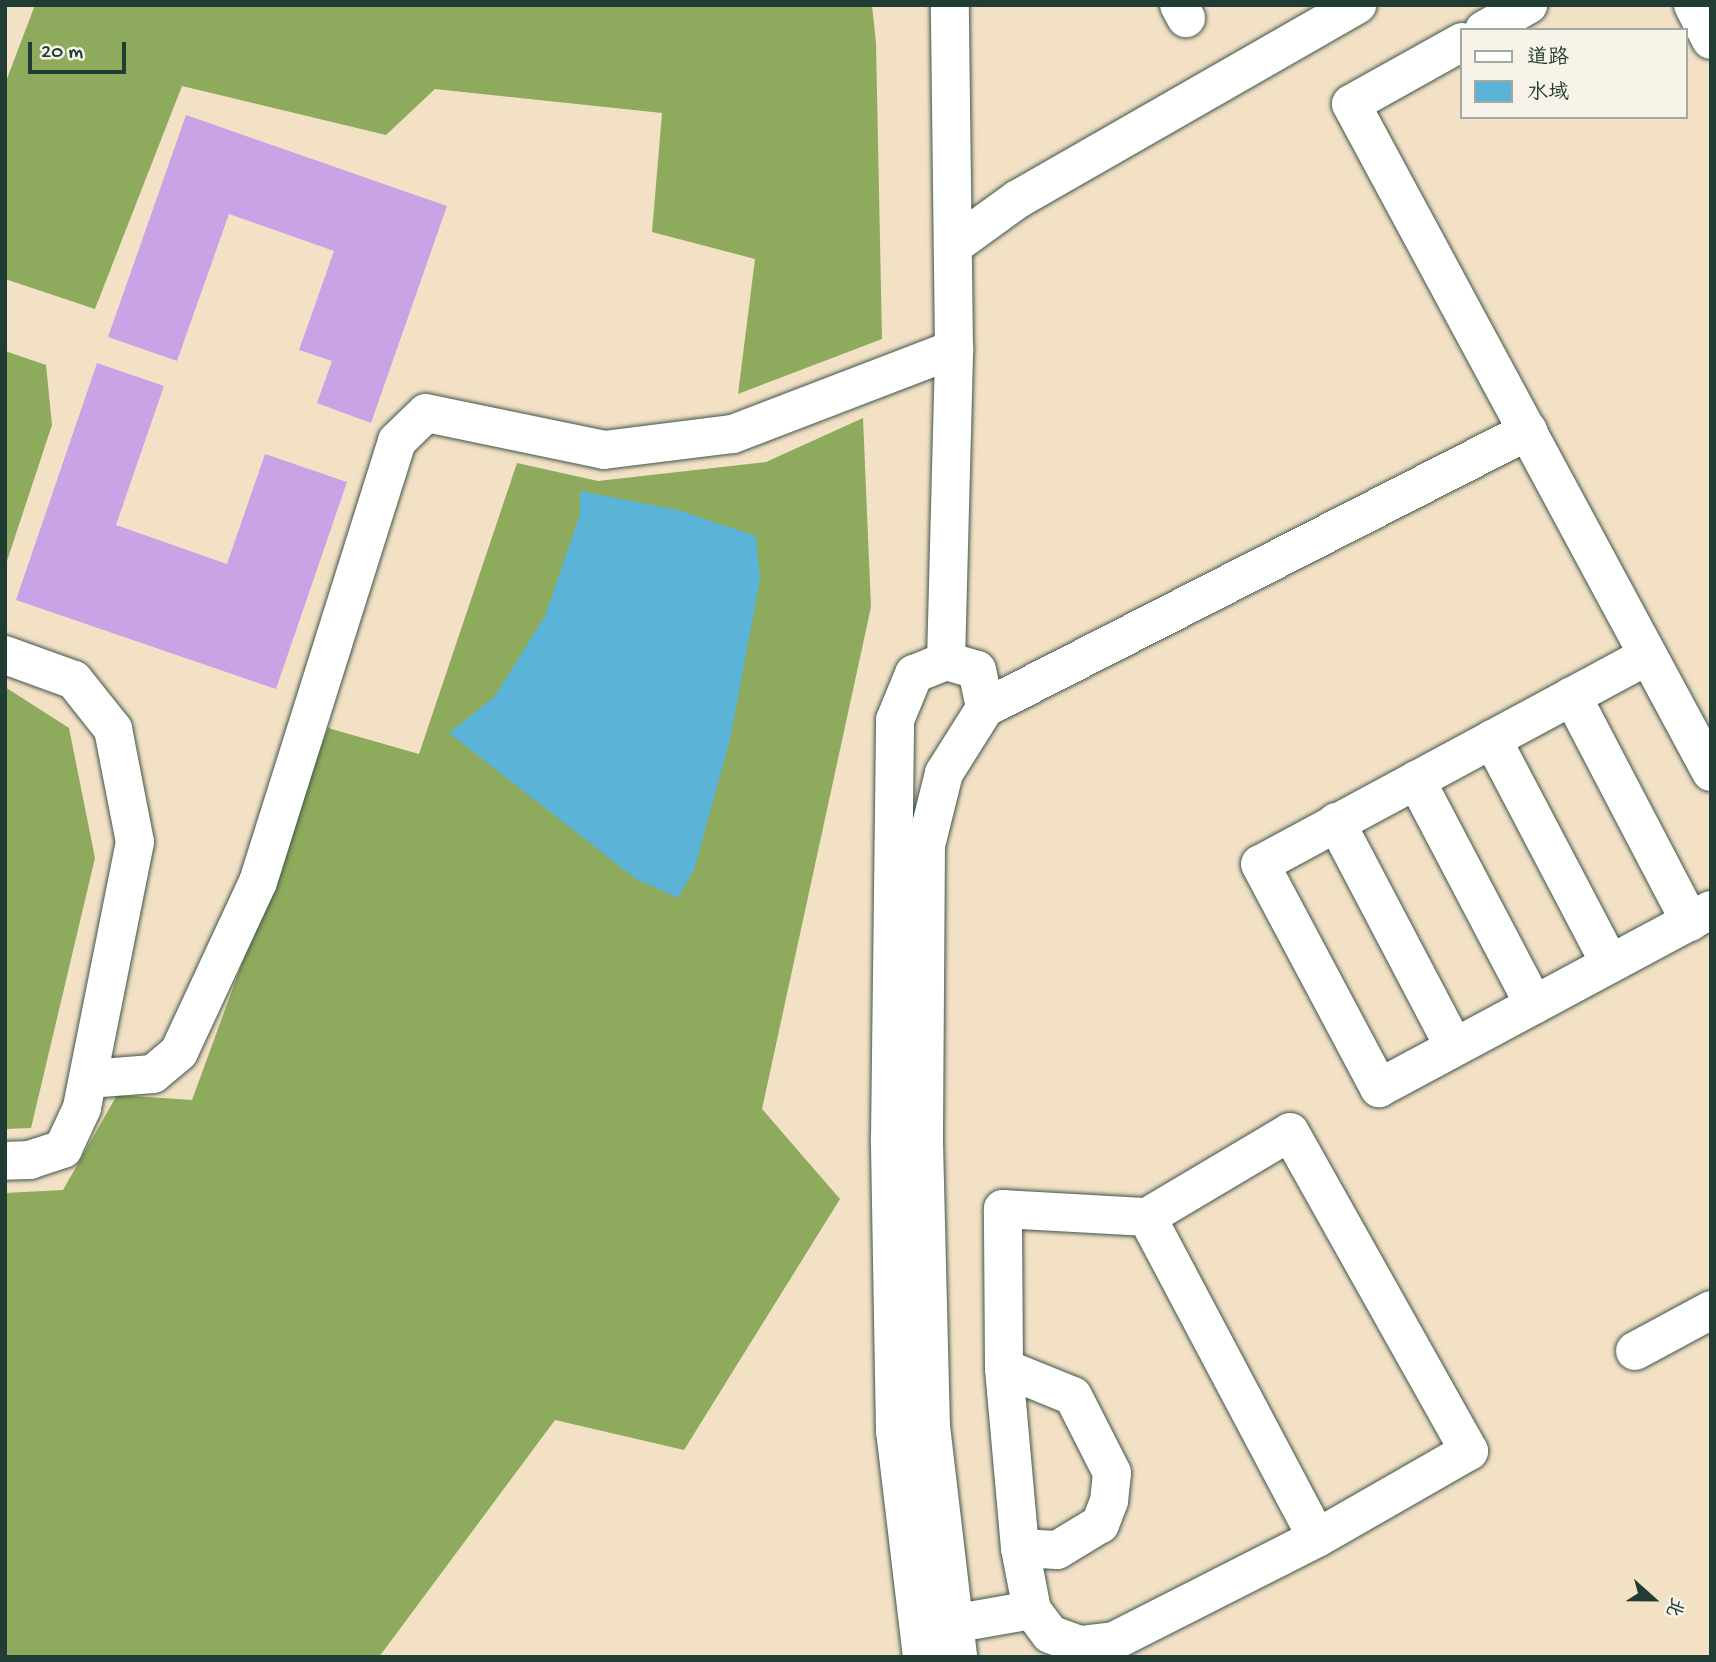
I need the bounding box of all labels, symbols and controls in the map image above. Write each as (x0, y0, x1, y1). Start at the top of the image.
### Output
scale bar (32, 28, 130, 72)
legend (1460, 28, 1688, 119)
text: 20 m (41, 41, 83, 66)
text: 道路 (1527, 47, 1569, 72)
text: 水域 (1527, 82, 1569, 107)
north arrow (1618, 1564, 1688, 1634)
text: 北 (1659, 1594, 1687, 1620)

